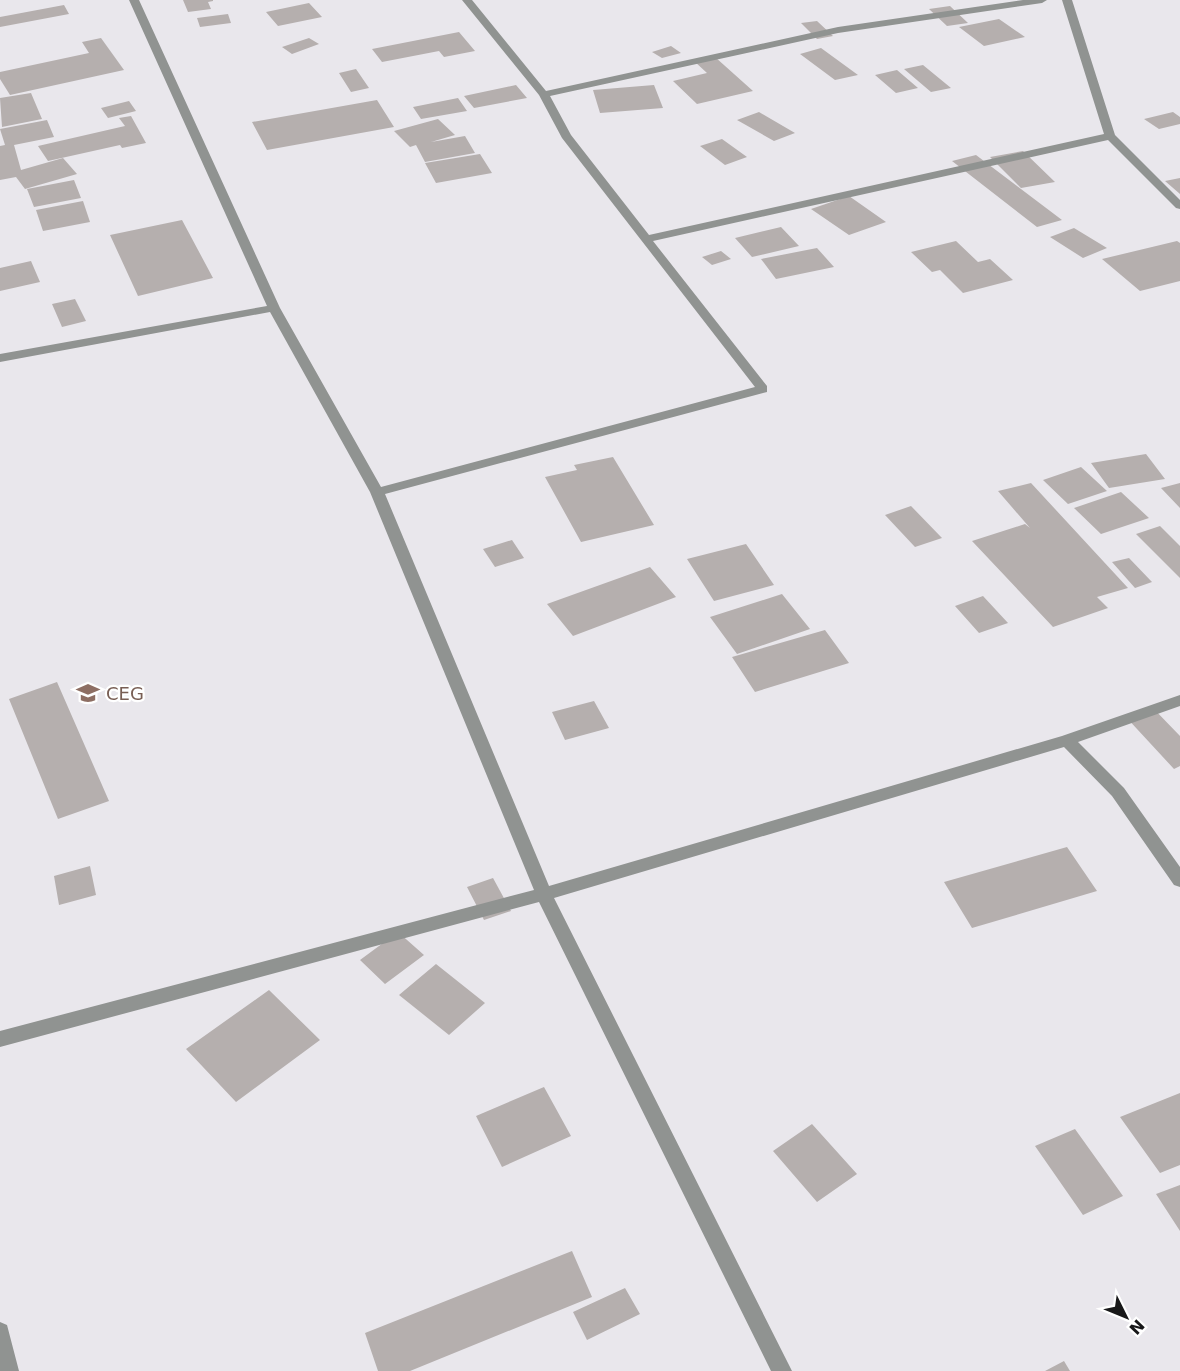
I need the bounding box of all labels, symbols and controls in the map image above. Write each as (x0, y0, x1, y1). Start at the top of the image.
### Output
school or university icon: CEG (75, 680, 101, 706)
place label: CEG (106, 683, 144, 704)
north arrow (1096, 1287, 1156, 1347)
text: N (1125, 1316, 1148, 1338)

